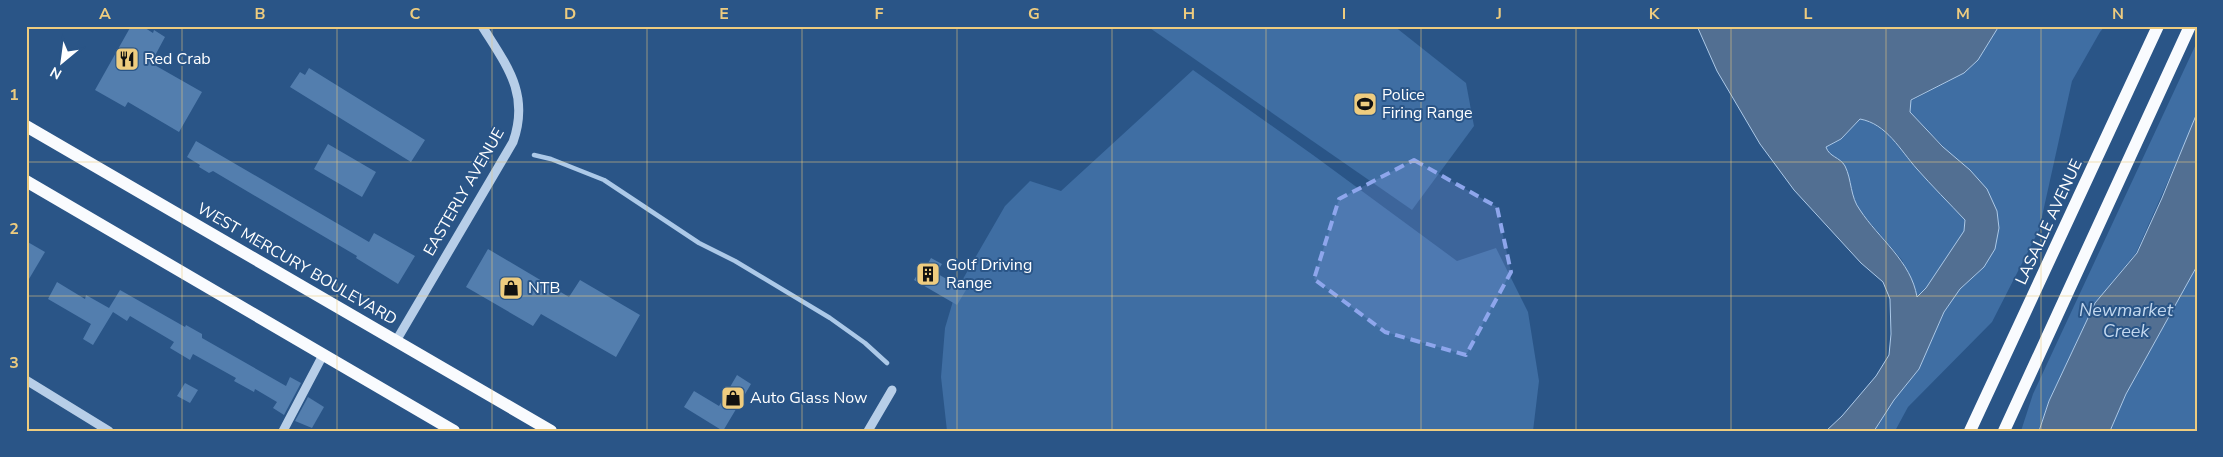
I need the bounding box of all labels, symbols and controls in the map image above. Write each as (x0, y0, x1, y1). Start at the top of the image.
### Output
text: A (99, 3, 111, 25)
text: B (254, 3, 266, 25)
text: C (410, 3, 421, 25)
text: D (564, 3, 576, 25)
text: E (719, 3, 729, 25)
text: F (875, 3, 884, 25)
text: G (1028, 3, 1040, 25)
text: H (1183, 3, 1195, 25)
text: I (1342, 3, 1346, 25)
text: J (1495, 3, 1502, 25)
text: K (1649, 3, 1661, 25)
text: L (1804, 3, 1813, 25)
text: M (1956, 3, 1970, 25)
text: N (2112, 3, 2124, 25)
north arrow (38, 38, 88, 88)
restaurant icon: Red Crab (114, 46, 140, 72)
place label: Red Crab (144, 48, 211, 70)
text: N (47, 62, 65, 84)
text: 1 (9, 84, 19, 106)
place label: Police Firing Range (1382, 84, 1473, 124)
sports icon: Police Firing Range (1352, 91, 1378, 117)
street label: EASTERLY AVENUE (418, 124, 510, 260)
street label: LASALLE AVENUE (2010, 156, 2088, 288)
street label: WEST MERCURY BOULEVARD (193, 198, 401, 330)
text: 2 (9, 218, 19, 240)
place label: Golf Driving Range (946, 254, 1032, 294)
building icon: Golf Driving Range (915, 261, 941, 287)
shop icon: NTB (498, 275, 524, 301)
place label: NTB (528, 277, 560, 299)
water label: Newmarket Creek (2079, 298, 2174, 343)
text: 3 (9, 352, 19, 374)
shop icon: Auto Glass Now (720, 385, 746, 411)
place label: Auto Glass Now (750, 387, 868, 409)

